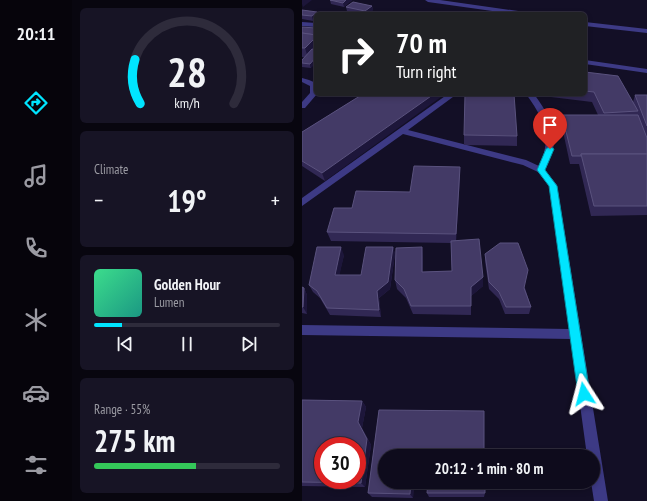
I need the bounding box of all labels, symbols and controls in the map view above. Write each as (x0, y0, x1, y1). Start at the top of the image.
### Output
text: 20:11 (17, 22, 55, 45)
text: 70 m (396, 24, 447, 61)
icon: right (330, 28, 382, 80)
text: 28 (167, 44, 207, 97)
text: Turn right (396, 60, 456, 83)
icon: directions (22, 89, 50, 117)
text: km/h (174, 92, 200, 111)
pin (533, 108, 567, 149)
icon: arrive (539, 114, 561, 136)
text: Climate (94, 161, 128, 178)
icon: music (22, 162, 50, 190)
text: 19° (167, 181, 207, 220)
text: − (94, 186, 103, 214)
text: + (271, 186, 280, 214)
icon: phone (22, 234, 50, 262)
text: Golden Hour (154, 275, 221, 294)
text: Lumen (154, 294, 184, 311)
icon: climate (22, 306, 50, 334)
icon: previous (114, 333, 136, 355)
icon: pause (176, 333, 198, 355)
icon: next (238, 333, 260, 355)
position arrow (563, 373, 605, 415)
icon: car (22, 379, 50, 407)
text: Range · 55% (94, 401, 150, 418)
text: 275 km (94, 421, 175, 460)
speed limit sign: 30 (314, 437, 366, 489)
icon: filters (22, 451, 50, 479)
text: 20:12 · 1 min · 80 m (435, 459, 543, 478)

